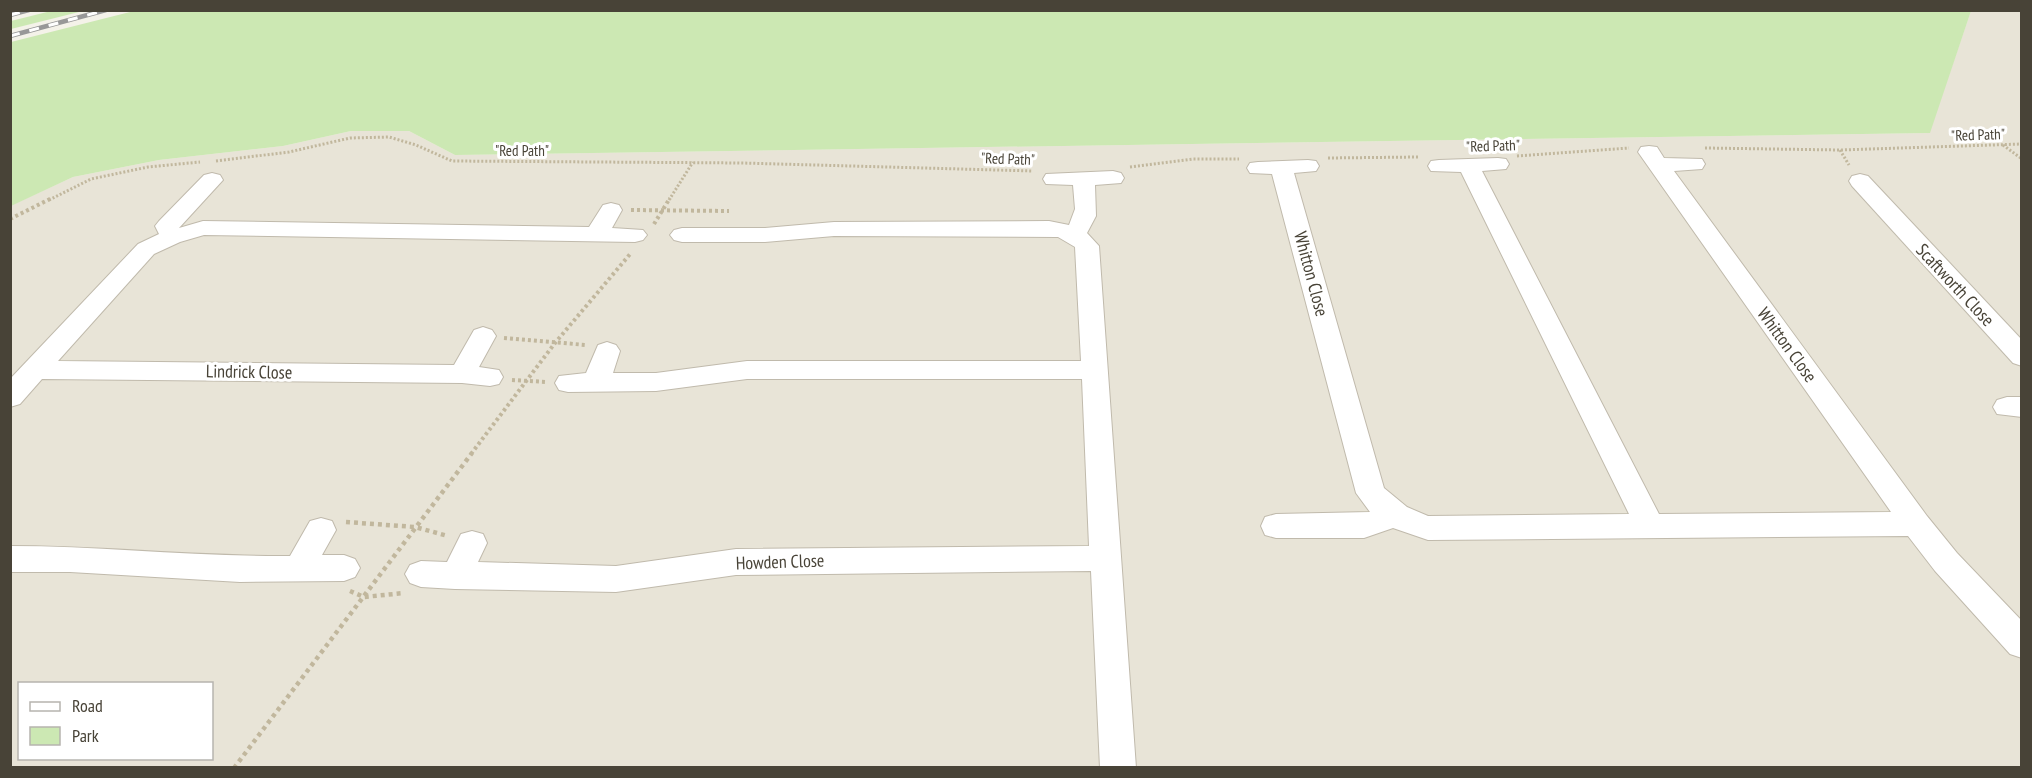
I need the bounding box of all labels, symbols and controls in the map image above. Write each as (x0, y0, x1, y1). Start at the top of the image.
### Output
street label: "Red Path" (1951, 124, 2005, 145)
street label: "Red Path" (1466, 135, 1520, 156)
street label: "Red Path" (495, 141, 549, 160)
street label: "Red Path" (981, 148, 1035, 169)
street label: Whitton Close (1289, 229, 1334, 319)
street label: Scaftworth Close (1911, 239, 1999, 331)
street label: Whitton Close (1753, 303, 1822, 387)
street label: Lindrick Close (206, 359, 292, 384)
street label: Howden Close (735, 548, 825, 575)
legend (18, 682, 213, 760)
text: Road (72, 694, 103, 717)
text: Park (72, 724, 99, 747)

